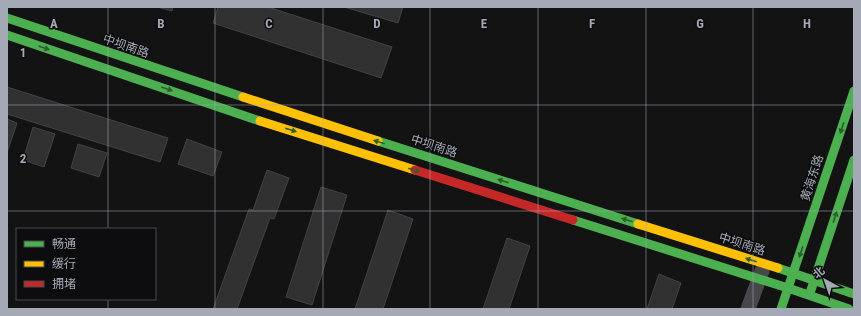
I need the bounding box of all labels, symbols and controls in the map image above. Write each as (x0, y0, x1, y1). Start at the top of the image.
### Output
text: A (50, 16, 58, 31)
text: B (157, 16, 165, 31)
text: C (265, 16, 273, 31)
text: D (373, 16, 381, 31)
text: E (481, 16, 488, 31)
text: F (589, 16, 595, 31)
text: G (696, 16, 704, 31)
text: H (803, 16, 811, 31)
street label: 中坝南路 (101, 32, 151, 60)
text: 1 (20, 45, 26, 60)
one-way arrow (38, 45, 50, 51)
one-way arrow (162, 87, 174, 93)
one-way arrow (838, 123, 844, 135)
one-way arrow (285, 128, 297, 134)
street label: 中坝南路 (409, 132, 459, 160)
one-way arrow (372, 138, 384, 144)
text: 2 (20, 151, 27, 166)
street label: 黄海东路 (798, 153, 826, 203)
one-way arrow (409, 167, 421, 173)
one-way arrow (496, 178, 508, 184)
one-way arrow (832, 211, 838, 223)
one-way arrow (620, 217, 632, 223)
legend (16, 228, 156, 300)
street label: 中坝南路 (717, 230, 767, 258)
text: 畅通 (52, 237, 76, 251)
one-way arrow (797, 246, 803, 258)
one-way arrow (744, 256, 756, 262)
text: 缓行 (52, 257, 76, 271)
north arrow (805, 260, 845, 300)
text: 北 (811, 264, 827, 281)
text: 拥堵 (52, 277, 76, 291)

